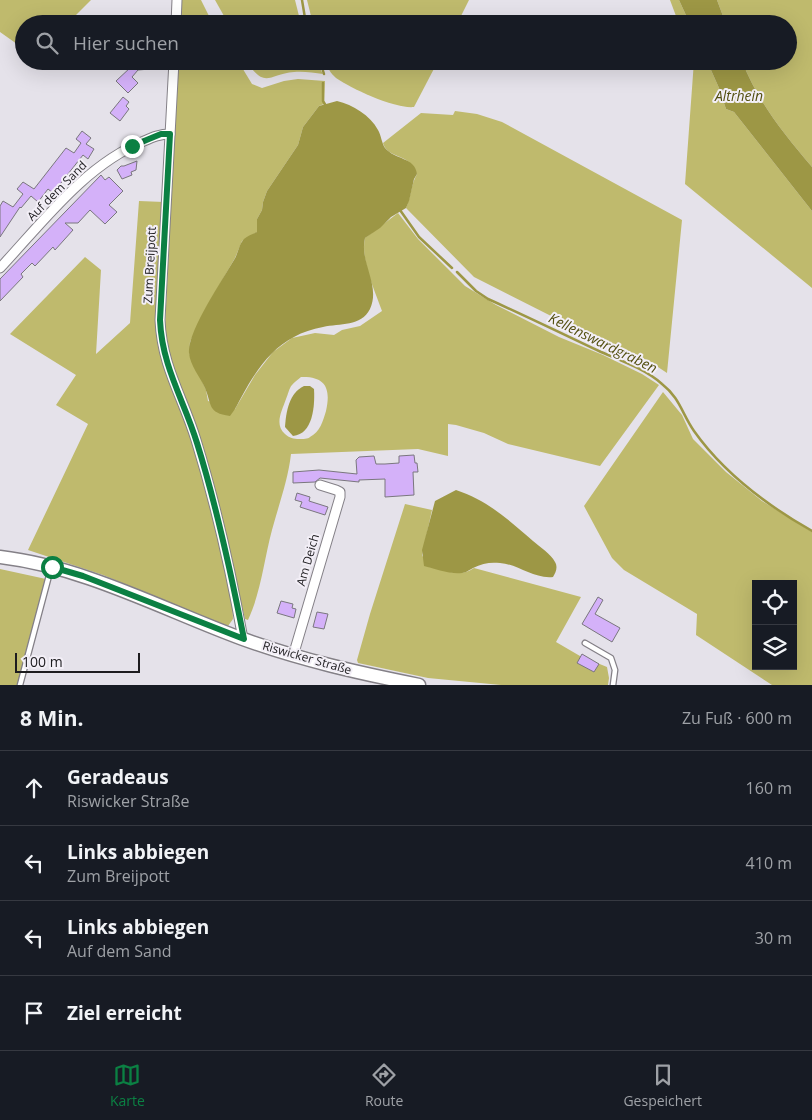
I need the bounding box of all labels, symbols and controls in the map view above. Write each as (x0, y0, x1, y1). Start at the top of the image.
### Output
search box (15, 15, 797, 70)
icon: search (33, 29, 61, 57)
text: Hier suchen (73, 30, 179, 56)
water label: Altrhein (714, 86, 763, 105)
route end (121, 135, 144, 158)
street label: Auf dem Sand (23, 157, 90, 224)
street label: Zum Breijpott (139, 226, 160, 304)
water label: Kellenswardgraben (546, 308, 661, 377)
street label: Am Deich (292, 532, 323, 588)
route start (41, 556, 64, 579)
map controls (752, 580, 797, 670)
button: locate (752, 580, 797, 625)
button: layers (752, 625, 797, 670)
street label: Riswicker Straße (261, 637, 354, 678)
scale bar (15, 650, 140, 673)
text: 100 m (22, 652, 63, 671)
text: 8 Min. (20, 704, 83, 732)
text: Zu Fuß · 600 m (682, 707, 792, 729)
text: Geradeaus (67, 764, 169, 790)
icon: ahead (20, 774, 48, 802)
text: 160 m (746, 777, 792, 799)
text: Riswicker Straße (67, 790, 190, 812)
text: Links abbiegen (67, 839, 209, 865)
icon: left (20, 849, 48, 877)
text: 410 m (746, 852, 792, 874)
text: Zum Breijpott (67, 865, 170, 887)
text: Links abbiegen (67, 914, 209, 940)
icon: left (20, 924, 48, 952)
text: 30 m (755, 927, 792, 949)
text: Auf dem Sand (67, 940, 171, 962)
icon: arrive (20, 999, 48, 1027)
text: Ziel erreicht (67, 1000, 182, 1026)
tab: Karte (110, 1061, 145, 1110)
tab: Route (365, 1061, 403, 1110)
tab: Gespeichert (623, 1061, 702, 1110)

